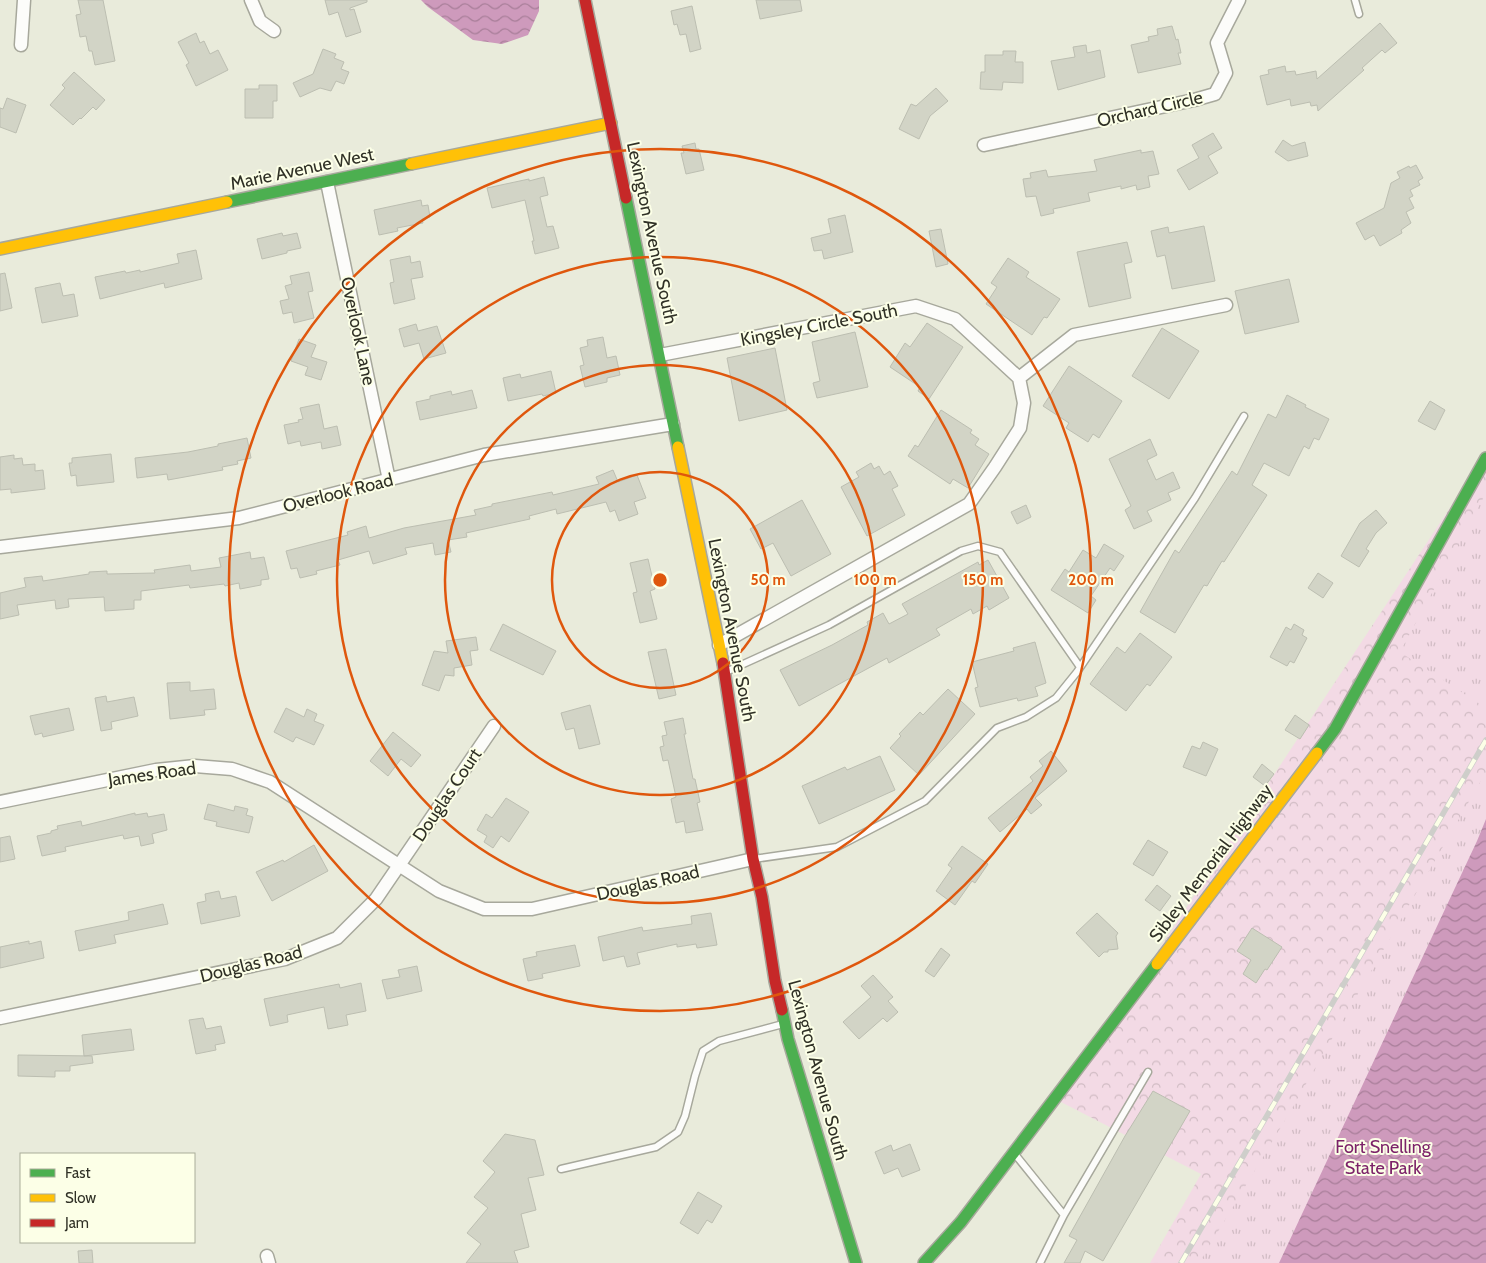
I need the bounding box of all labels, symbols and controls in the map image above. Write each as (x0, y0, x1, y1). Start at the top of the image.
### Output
street label: Orchard Circle (1095, 86, 1205, 132)
street label: Lexington Avenue South (622, 140, 682, 326)
street label: Marie Avenue West (228, 143, 376, 195)
street label: Overlook Lane (336, 275, 380, 387)
street label: Kingsley Circle South (739, 299, 899, 351)
street label: Overlook Road (281, 469, 395, 517)
street label: Lexington Avenue South (703, 537, 761, 723)
centre of rings (651, 571, 669, 589)
text: 50 m (750, 571, 786, 589)
text: 100 m (853, 571, 897, 589)
text: 150 m (963, 571, 1003, 589)
text: 200 m (1068, 571, 1114, 589)
street label: Douglas Court (408, 744, 486, 846)
street label: James Road (106, 757, 197, 791)
street label: Sibley Memorial Highway (1145, 780, 1277, 946)
street label: Douglas Road (595, 861, 701, 905)
street label: Douglas Road (198, 941, 304, 987)
street label: Lexington Avenue South (783, 977, 853, 1163)
park label: Fort Snelling State Park (1335, 1136, 1432, 1179)
legend (20, 1153, 195, 1243)
text: Fast (65, 1164, 90, 1182)
text: Slow (65, 1189, 96, 1207)
text: Jam (64, 1214, 89, 1232)

